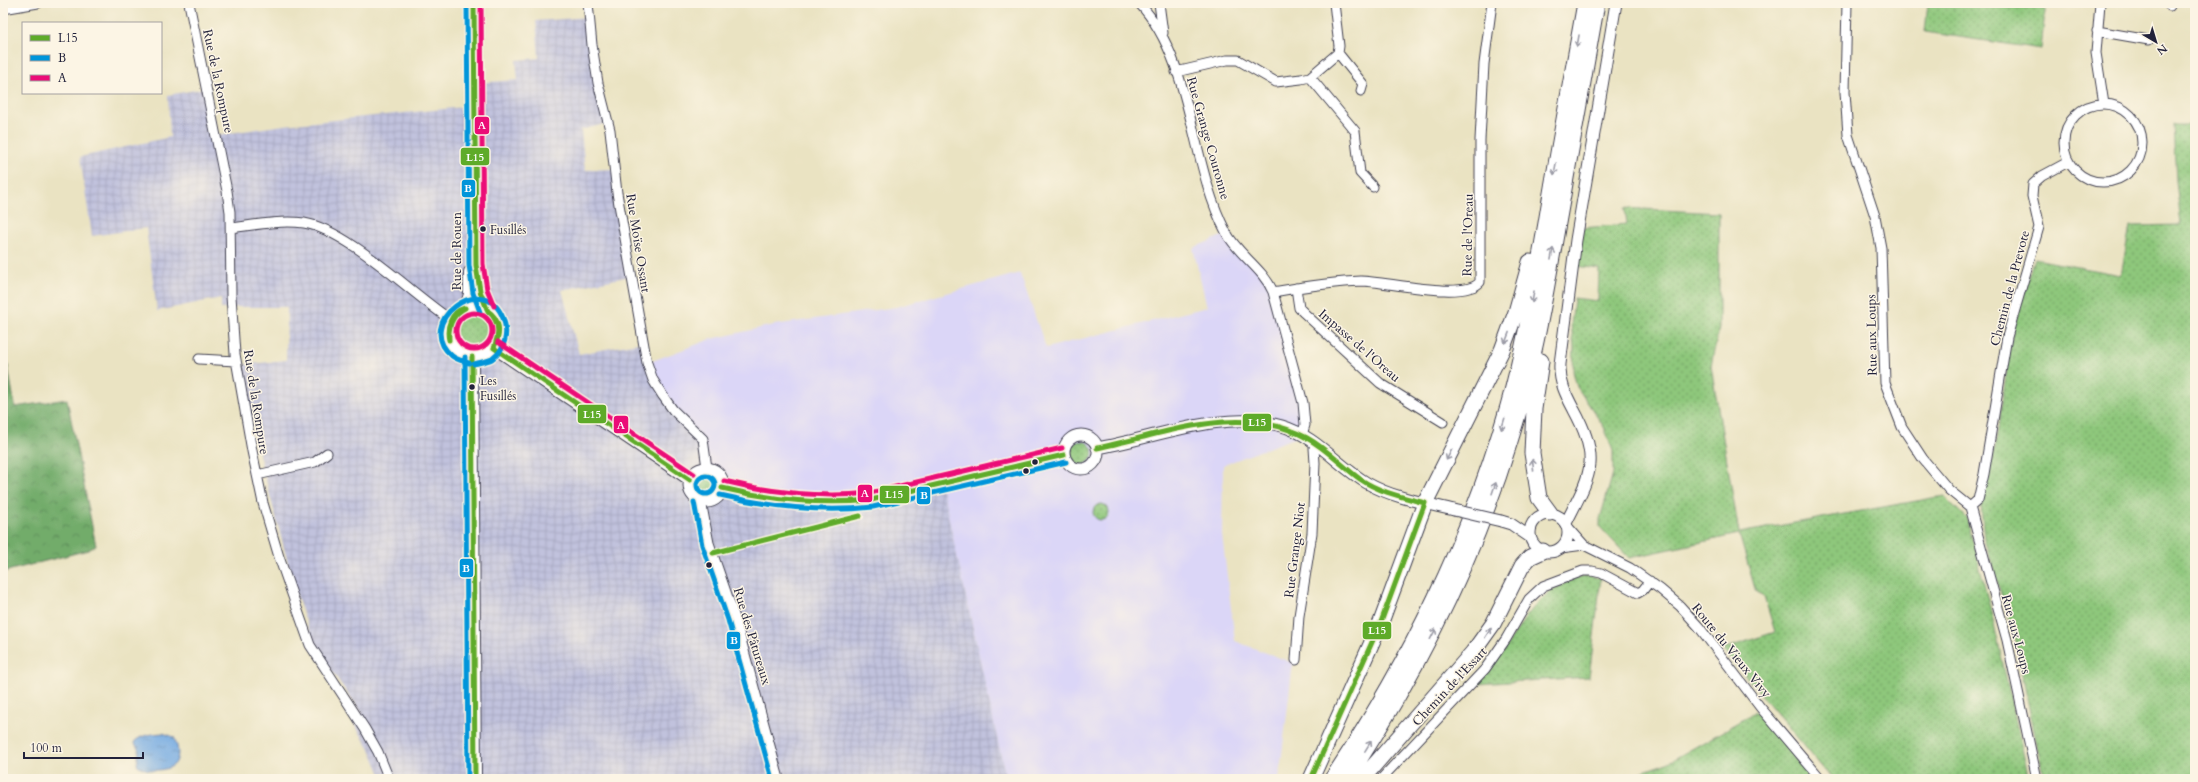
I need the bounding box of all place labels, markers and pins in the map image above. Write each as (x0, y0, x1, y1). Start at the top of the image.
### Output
place label: Fusillés (490, 222, 526, 238)
marker: Fusillés (478, 224, 488, 234)
place label: Les Fusillés (480, 373, 516, 404)
marker: Les Fusillés (467, 382, 477, 392)
unlabelled marker (1030, 457, 1040, 467)
unlabelled marker (1021, 466, 1031, 476)
unlabelled marker (704, 560, 714, 570)

